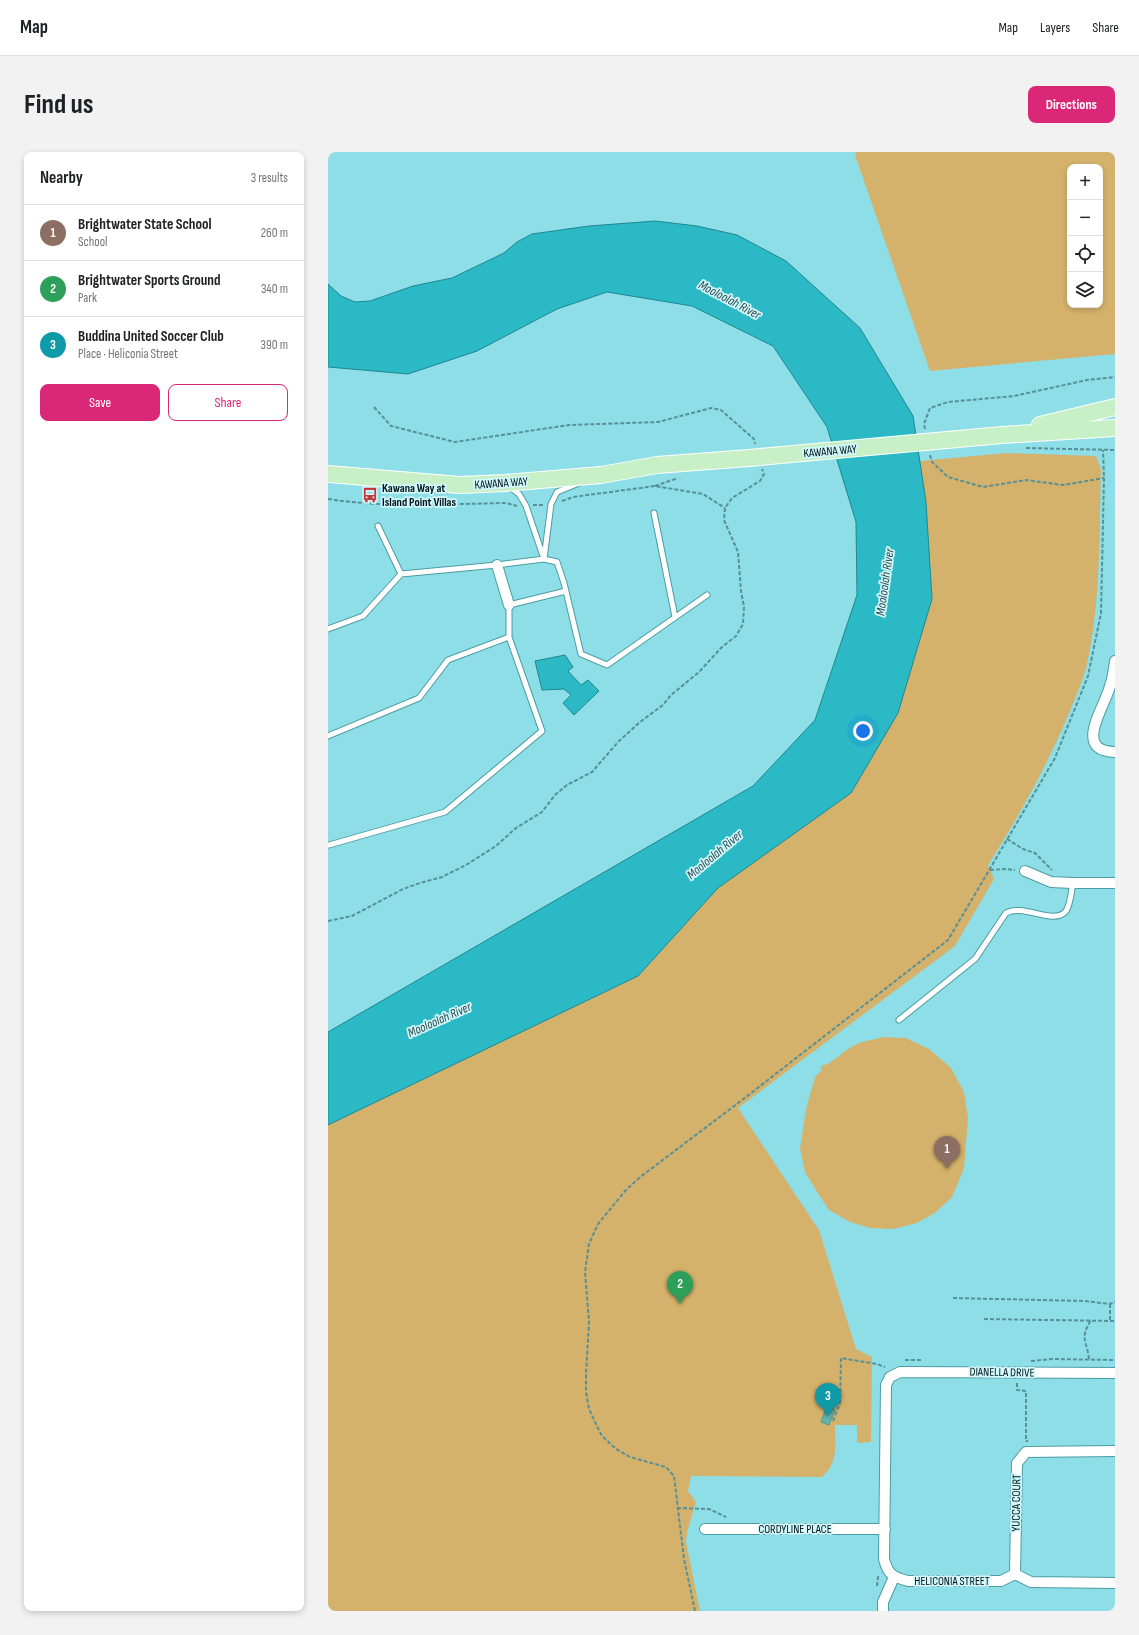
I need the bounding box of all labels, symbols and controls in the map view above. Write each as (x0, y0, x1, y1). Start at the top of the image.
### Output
text: Map (20, 16, 48, 39)
text: Map (998, 19, 1018, 36)
text: Layers (1040, 19, 1070, 36)
text: Share (1092, 19, 1119, 36)
button: Directions (1028, 86, 1115, 123)
text: Find us (24, 88, 93, 121)
map controls (1067, 164, 1103, 308)
button: + (1067, 164, 1103, 200)
text: Nearby (40, 168, 83, 188)
text: 3 results (251, 170, 288, 186)
button: − (1067, 200, 1103, 236)
text: Brightwater State School (78, 215, 212, 234)
text: 1 (50, 225, 56, 241)
text: 260 m (261, 225, 288, 241)
text: School (78, 234, 108, 250)
button: locate (1067, 236, 1103, 272)
text: Brightwater Sports Ground (78, 271, 221, 290)
button: layers (1067, 272, 1103, 308)
water label: Mooloolah River (696, 277, 764, 324)
text: 2 (50, 281, 56, 297)
text: 340 m (261, 281, 288, 297)
text: Park (78, 290, 97, 306)
text: Buddina United Soccer Club (78, 327, 224, 346)
text: 3 (50, 337, 56, 353)
text: 390 m (261, 337, 288, 353)
text: Place · Heliconia Street (78, 346, 178, 362)
button: Save (40, 384, 160, 421)
button: Share (168, 384, 288, 421)
street label: KAWANA WAY (803, 442, 857, 461)
street label: KAWANA WAY (474, 474, 528, 493)
place label: Kawana Way at Island Point Villas (382, 481, 456, 510)
bus stop icon: Kawana Way at Island Point Villas (361, 486, 379, 504)
water label: Mooloolah River (872, 546, 898, 617)
your location (853, 721, 873, 741)
water label: Mooloolah River (683, 826, 747, 883)
water label: Mooloolah River (405, 998, 475, 1041)
pin: 1 (934, 1136, 960, 1169)
pin: 2 (667, 1271, 693, 1304)
street label: DIANELLA DRIVE (969, 1364, 1035, 1381)
pin: 3 (815, 1383, 841, 1416)
street label: YUCCA COURT (1008, 1474, 1025, 1532)
street label: CORDYLINE PLACE (758, 1522, 832, 1537)
street label: HELICONIA STREET (914, 1574, 990, 1589)

